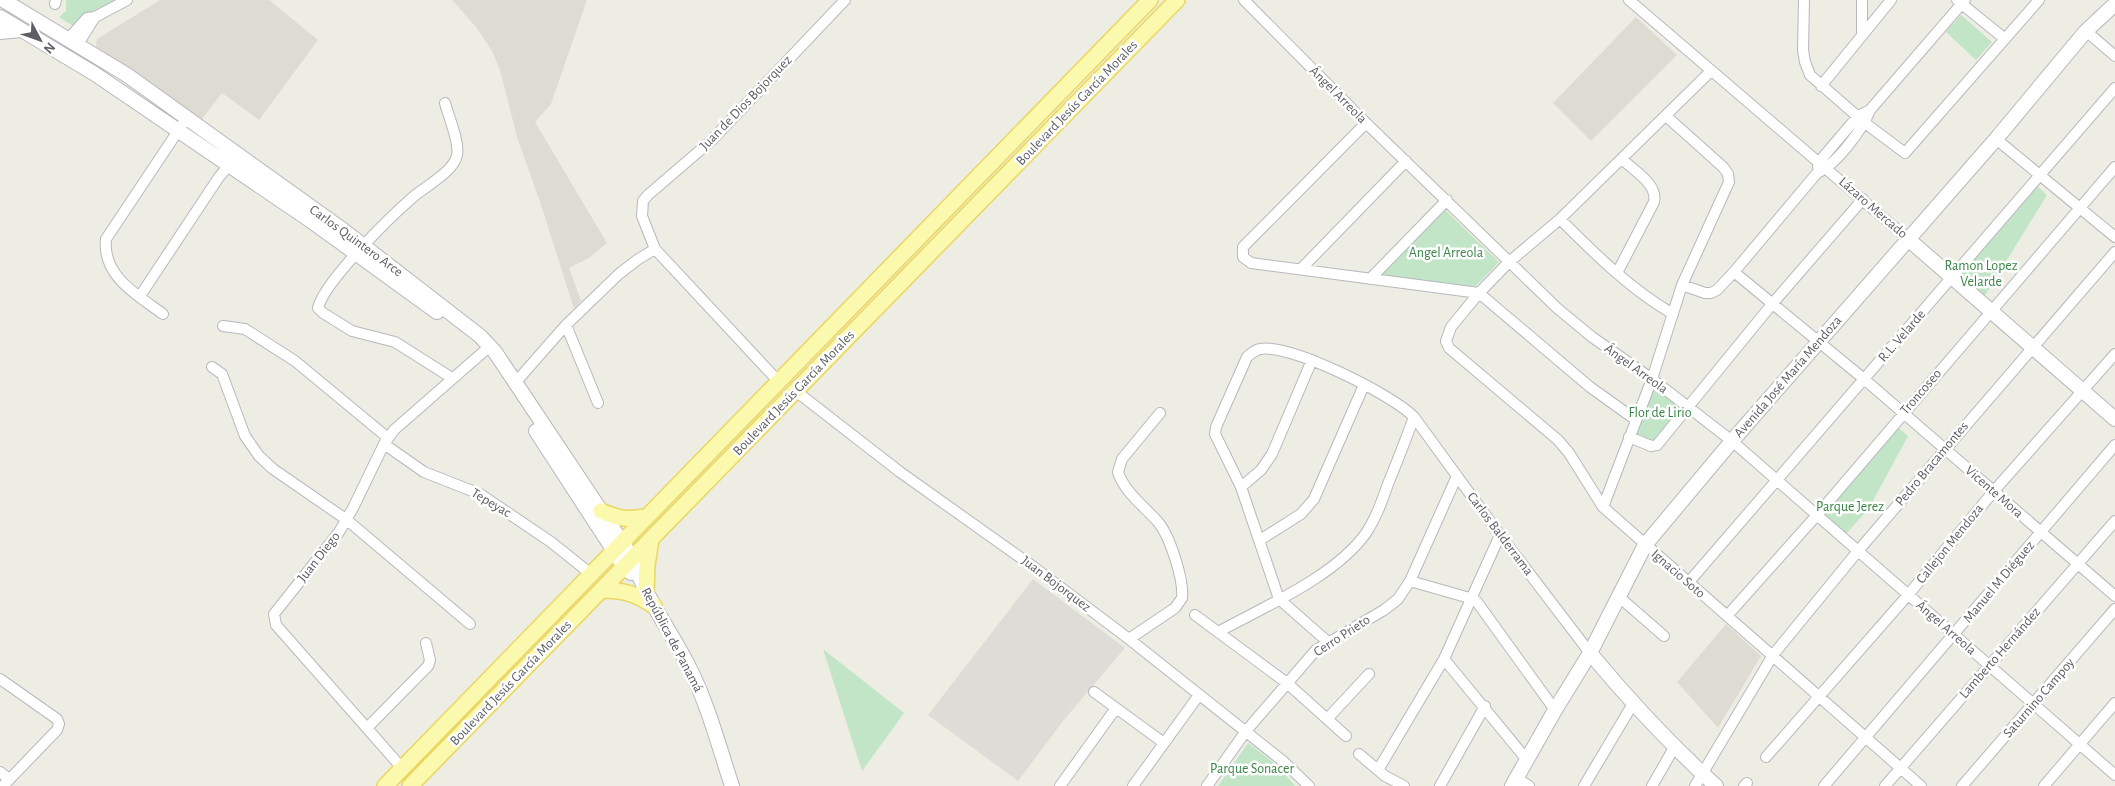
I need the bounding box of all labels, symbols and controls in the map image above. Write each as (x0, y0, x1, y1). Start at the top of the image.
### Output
north arrow (15, 15, 65, 65)
street label: Boulevard Jesús García Morales (1014, 38, 1140, 168)
text: N (41, 40, 58, 56)
street label: Juan de Dios Bojorquez (697, 53, 795, 153)
street label: Ángel Arreola (1307, 62, 1372, 127)
street label: Lázaro Mercado (1836, 175, 1910, 241)
street label: Carlos Quintero Arce (307, 203, 405, 279)
park label: Angel Arreola (1409, 246, 1484, 260)
park label: Ramon Lopez Velarde (1944, 259, 2018, 289)
street label: R.L. Velarde (1876, 307, 1928, 365)
street label: Avenida José María Mendoza (1732, 313, 1845, 440)
street label: Boulevard Jesús García Morales (731, 328, 857, 458)
street label: Ángel Arreola (1602, 339, 1672, 397)
street label: Troncoseo (1898, 366, 1944, 417)
park label: Flor de Lirio (1628, 406, 1692, 420)
street label: Pedro Bracamontes (1893, 419, 1971, 509)
street label: Vicente Mora (1962, 463, 2026, 521)
street label: Tepeyac (469, 486, 514, 521)
street label: Carlos Balderrama (1464, 490, 1536, 579)
park label: Parque Jerez (1816, 500, 1884, 514)
street label: Callejon Mendoza (1914, 501, 1987, 586)
street label: Juan Diego (295, 529, 343, 585)
street label: Manuel M Diéguez (1961, 538, 2037, 626)
street label: Ignacio Soto (1648, 547, 1708, 601)
street label: Juan Bojorquez (1019, 553, 1093, 615)
street label: República de Panamá (638, 585, 706, 695)
street label: Ángel Arreola (1913, 596, 1981, 658)
street label: Lamberto Hernández (1957, 605, 2043, 701)
street label: Cerro Prieto (1311, 613, 1373, 659)
street label: Boulevard Jesús García Morales (448, 618, 574, 748)
street label: Saturnino Campoy (2001, 656, 2077, 740)
park label: Parque Sonacer (1210, 762, 1294, 776)

